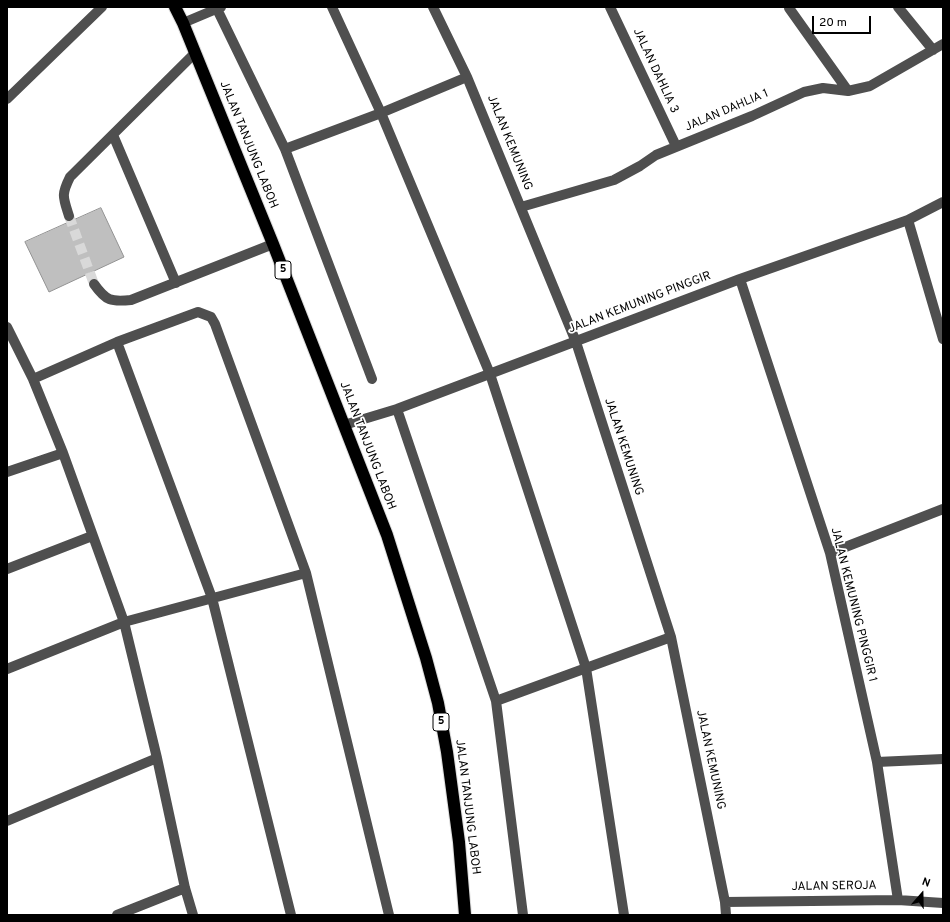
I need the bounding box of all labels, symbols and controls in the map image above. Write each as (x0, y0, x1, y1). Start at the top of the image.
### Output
scale bar (814, 8, 873, 34)
text: 20 m (819, 15, 847, 31)
street label: JALAN DAHLIA 3 (629, 26, 681, 116)
street label: JALAN TANJUNG LABOH (216, 79, 280, 211)
street label: JALAN DAHLIA 1 (683, 87, 771, 135)
street label: JALAN KEMUNING (483, 93, 535, 193)
road number: 5 (275, 261, 291, 279)
street label: JALAN KEMUNING PINGGIR (567, 269, 713, 337)
street label: JALAN TANJUNG LABOH (336, 380, 398, 512)
street label: JALAN KEMUNING (600, 396, 646, 498)
street label: JALAN KEMUNING PINGGIR 1 (827, 526, 879, 684)
street label: JALAN KEMUNING (692, 709, 728, 811)
road number: 5 (433, 713, 449, 731)
street label: JALAN TANJUNG LABOH (452, 739, 482, 875)
north arrow (902, 874, 942, 914)
text: N (920, 875, 932, 891)
street label: JALAN SEROJA (791, 879, 877, 895)

